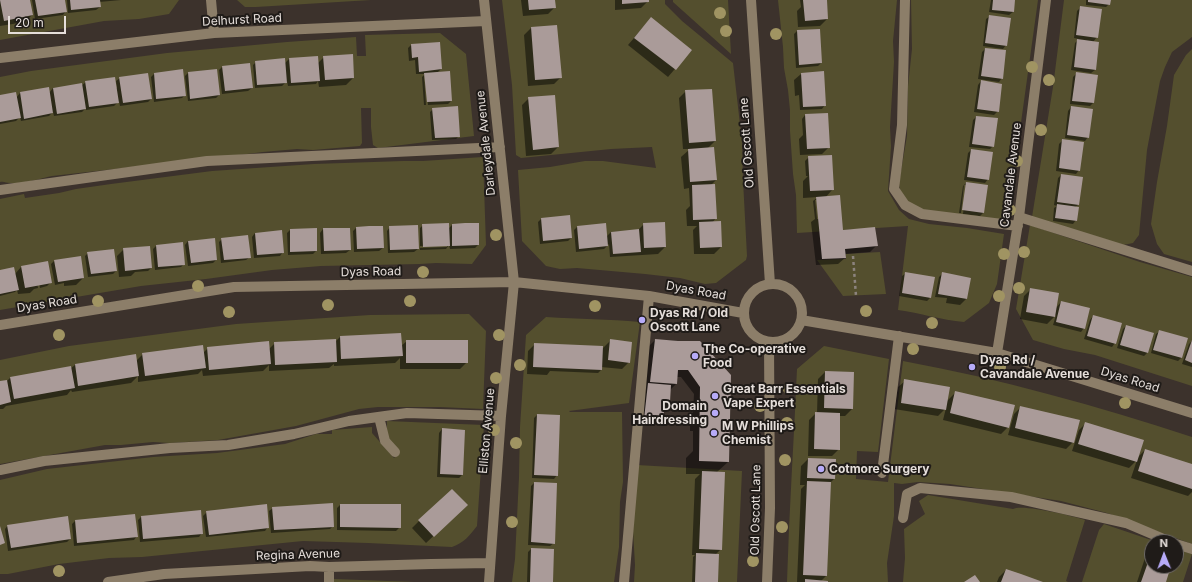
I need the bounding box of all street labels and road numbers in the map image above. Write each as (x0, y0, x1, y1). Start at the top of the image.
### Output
street label: Delhurst Road (202, 11, 282, 29)
street label: Darleydale Avenue (473, 90, 499, 196)
street label: Old Oscott Lane (737, 97, 757, 189)
street label: Cavandale Avenue (997, 122, 1025, 228)
street label: Dyas Road (341, 264, 401, 280)
street label: Dyas Road (665, 279, 727, 303)
street label: Dyas Road (16, 292, 78, 316)
street label: Dyas Road (1099, 364, 1161, 396)
street label: Elliston Avenue (476, 388, 498, 474)
street label: Old Oscott Lane (748, 464, 764, 556)
street label: Regina Avenue (256, 546, 340, 564)

